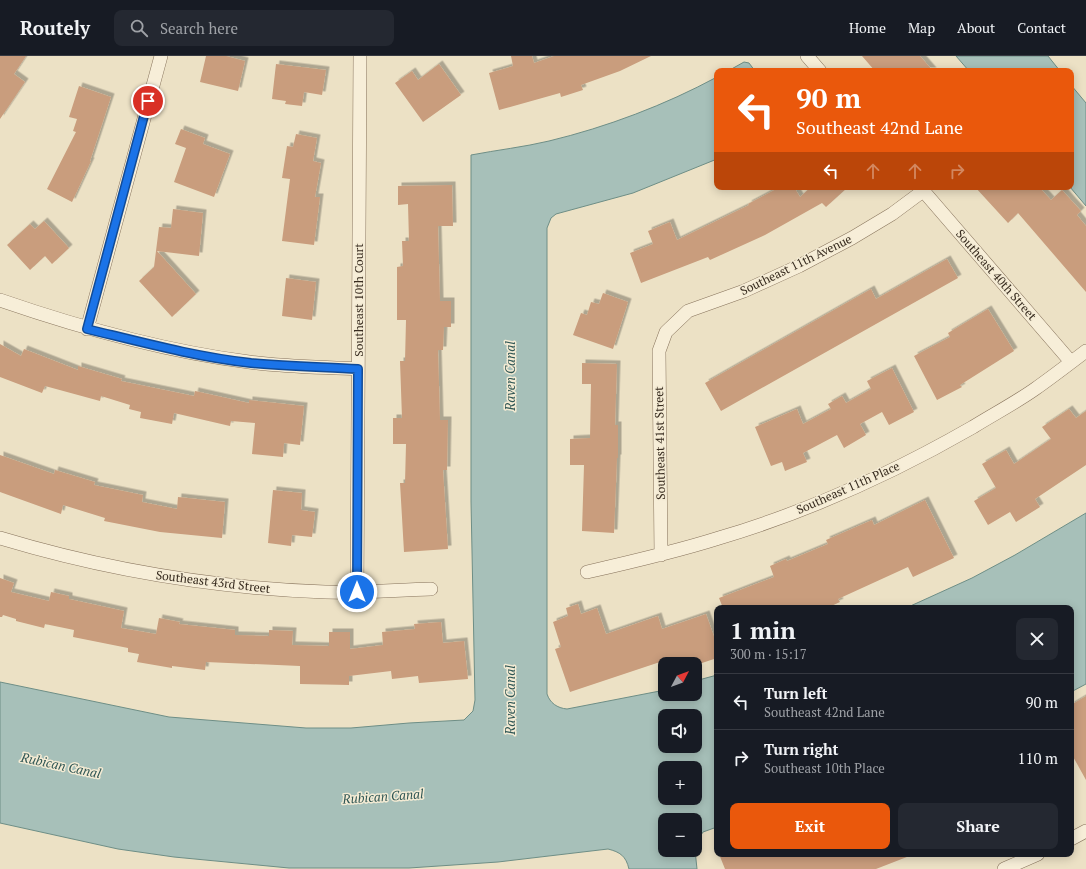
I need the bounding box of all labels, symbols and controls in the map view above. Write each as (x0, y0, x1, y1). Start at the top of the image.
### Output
search box (114, 10, 394, 46)
text: Routely (20, 15, 90, 40)
icon: search (128, 17, 150, 39)
text: Search here (160, 18, 238, 38)
text: Home (849, 18, 886, 37)
text: Map (908, 18, 935, 37)
text: About (957, 18, 995, 37)
text: Contact (1017, 18, 1066, 37)
text: 90 m (796, 79, 861, 116)
pin (131, 84, 165, 118)
icon: left (730, 84, 782, 136)
icon: arrive (137, 90, 159, 112)
text: Southeast 42nd Lane (796, 115, 963, 139)
icon: left (820, 160, 842, 182)
icon: ahead (862, 160, 884, 182)
icon: ahead (904, 160, 926, 182)
icon: right (946, 160, 968, 182)
street label: Southeast 40th Street (953, 226, 1040, 324)
street label: Southeast 11th Avenue (737, 231, 854, 298)
street label: Southeast 10th Court (351, 243, 366, 357)
water label: Raven Canal (501, 341, 519, 412)
street label: Southeast 41st Street (651, 386, 668, 500)
street label: Southeast 11th Place (794, 458, 902, 517)
street label: Southeast 43rd Street (155, 567, 272, 596)
position arrow (336, 571, 378, 613)
text: 1 min (730, 614, 796, 646)
button: close (1016, 618, 1058, 660)
text: 300 m · 15:17 (730, 645, 807, 663)
north arrow (658, 657, 702, 701)
map controls (658, 657, 702, 857)
water label: Raven Canal (501, 665, 519, 736)
text: Turn left (764, 683, 828, 703)
icon: left (730, 691, 752, 713)
text: 90 m (1025, 692, 1058, 712)
text: Southeast 42nd Lane (764, 703, 885, 721)
button: sound (658, 709, 702, 753)
text: Turn right (764, 739, 839, 759)
icon: right (730, 747, 752, 769)
water label: Rubican Canal (18, 748, 103, 782)
text: 110 m (1017, 748, 1058, 768)
text: Southeast 10th Place (764, 759, 885, 777)
button: + (658, 761, 702, 805)
water label: Rubican Canal (341, 784, 425, 808)
button: Exit (730, 803, 890, 849)
button: Share (898, 803, 1058, 849)
button: − (658, 813, 702, 857)

